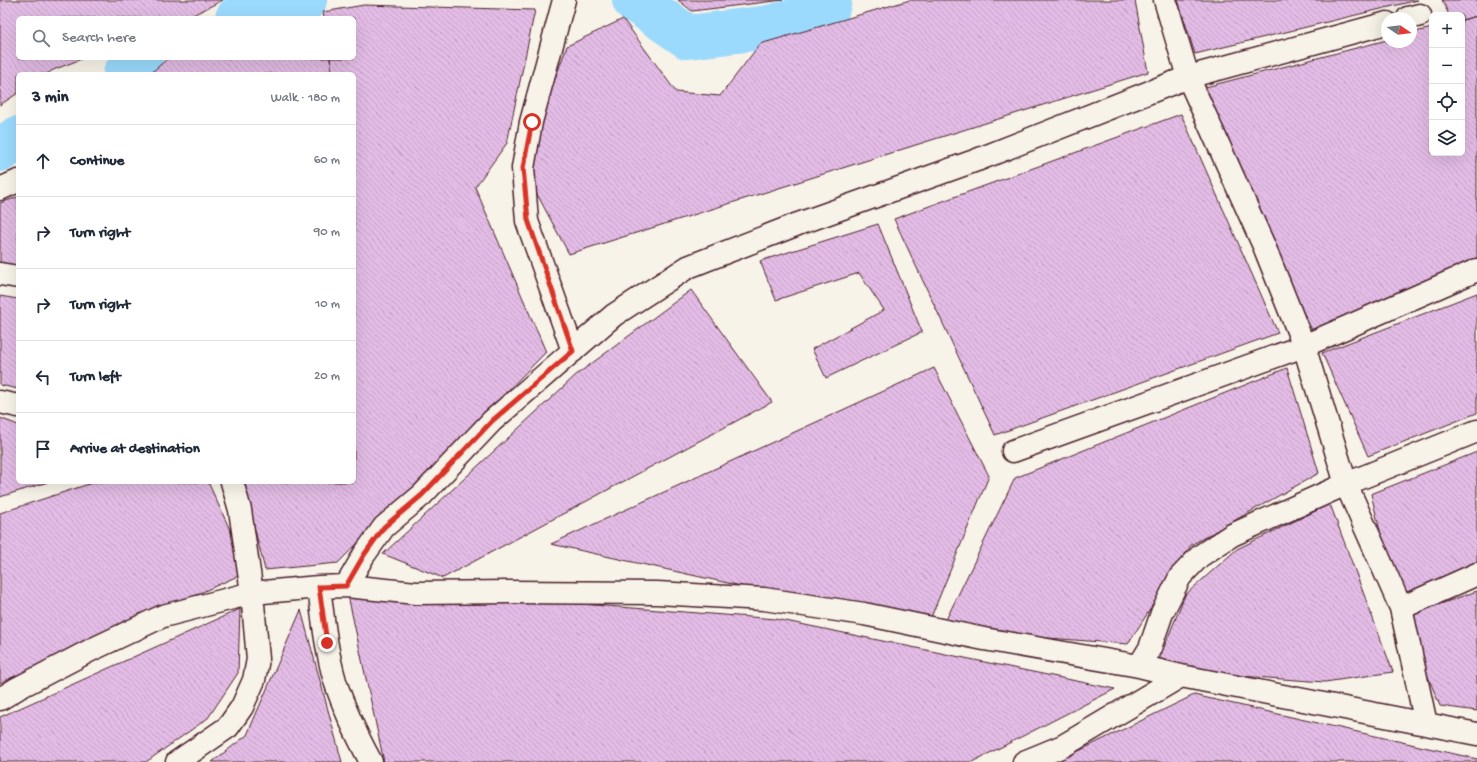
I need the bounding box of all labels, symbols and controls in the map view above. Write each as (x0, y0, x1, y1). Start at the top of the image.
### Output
north arrow (1381, 12, 1417, 48)
map controls (1429, 12, 1465, 156)
button: + (1429, 12, 1465, 48)
search box (16, 16, 356, 60)
icon: search (30, 27, 52, 49)
text: Search here (62, 29, 136, 47)
button: − (1429, 48, 1465, 84)
button: locate (1429, 84, 1465, 120)
text: 3 min (32, 88, 69, 108)
text: Walk · 180 m (271, 91, 340, 106)
route start (523, 113, 541, 131)
button: layers (1429, 120, 1465, 156)
icon: ahead (32, 150, 54, 172)
text: Continue (70, 152, 124, 170)
text: 60 m (314, 153, 340, 168)
icon: right (32, 222, 54, 244)
text: Turn right (70, 224, 130, 242)
text: 90 m (314, 225, 340, 240)
icon: right (32, 294, 54, 316)
text: Turn right (70, 296, 130, 314)
text: 10 m (315, 297, 340, 312)
icon: left (32, 366, 54, 388)
text: Turn left (70, 368, 121, 386)
text: 20 m (314, 369, 340, 384)
icon: arrive (32, 438, 54, 460)
text: Arrive at destination (70, 440, 200, 458)
route end (318, 634, 336, 652)

